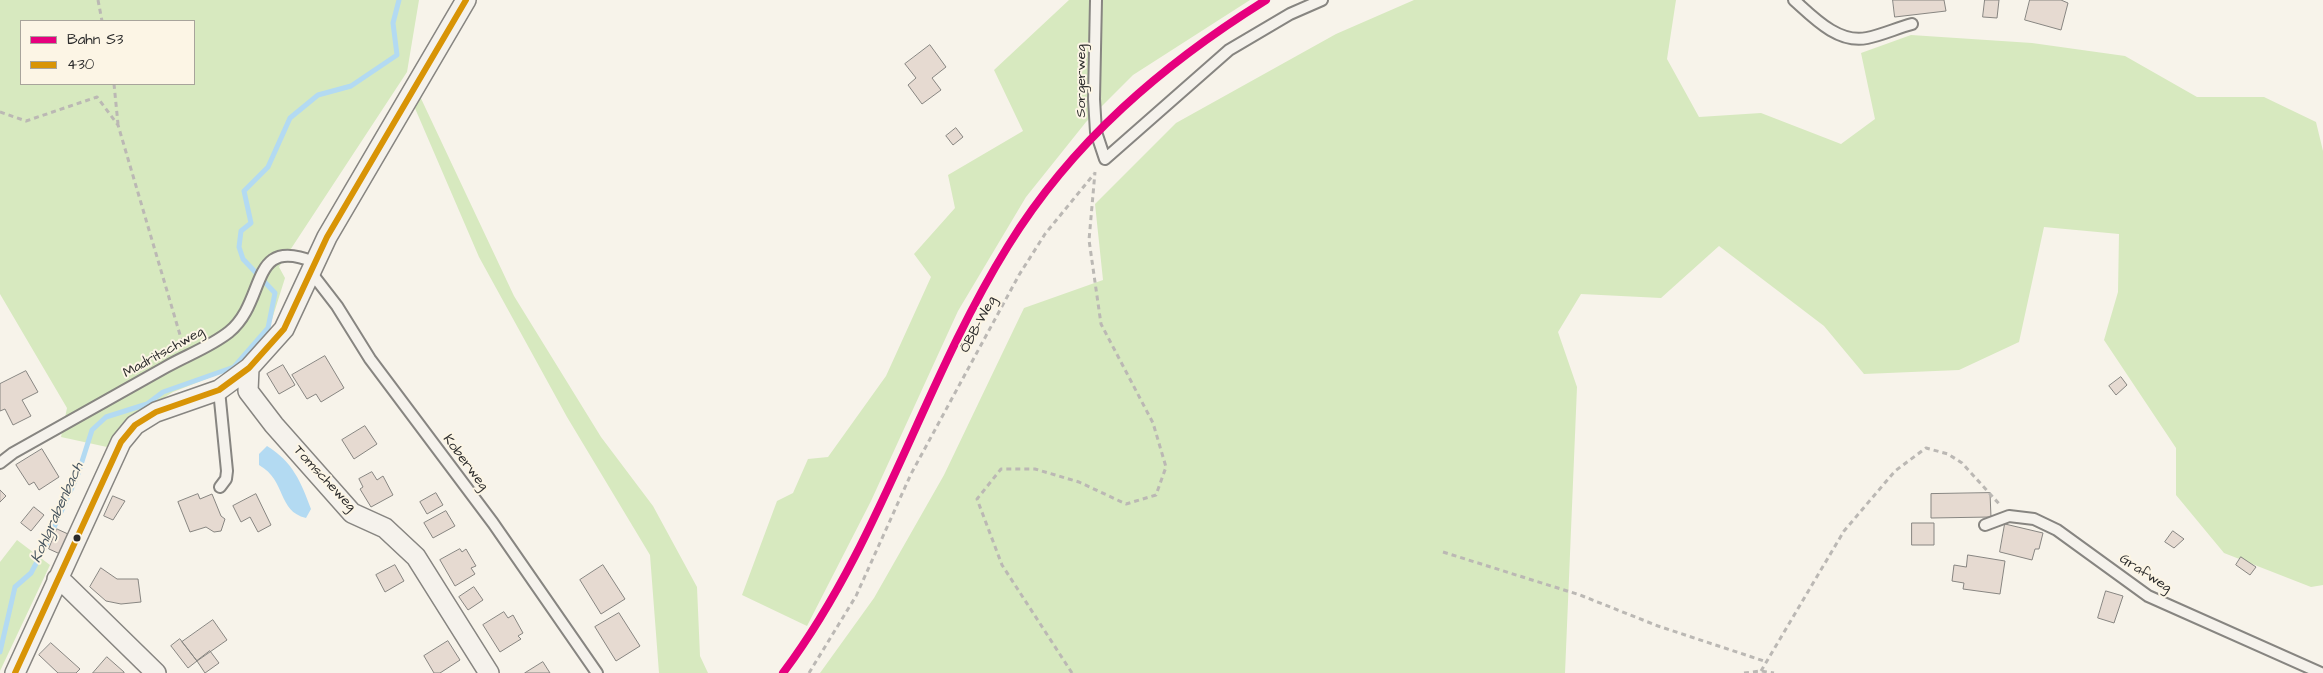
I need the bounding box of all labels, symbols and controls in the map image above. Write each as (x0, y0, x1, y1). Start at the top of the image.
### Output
legend (20, 20, 195, 85)
text: Bahn S3 (67, 29, 124, 50)
street label: Sorgerweg (1074, 44, 1090, 118)
text: 430 (67, 54, 94, 75)
street label: ÖBB-Weg (957, 294, 1001, 356)
street label: Madritschweg (120, 324, 208, 382)
street label: Koberweg (439, 432, 491, 494)
street label: Tomscheweg (289, 443, 359, 515)
water label: Kohlgrabenbach (28, 460, 88, 566)
unlabelled marker (72, 533, 82, 543)
street label: Grafweg (2116, 551, 2174, 597)

